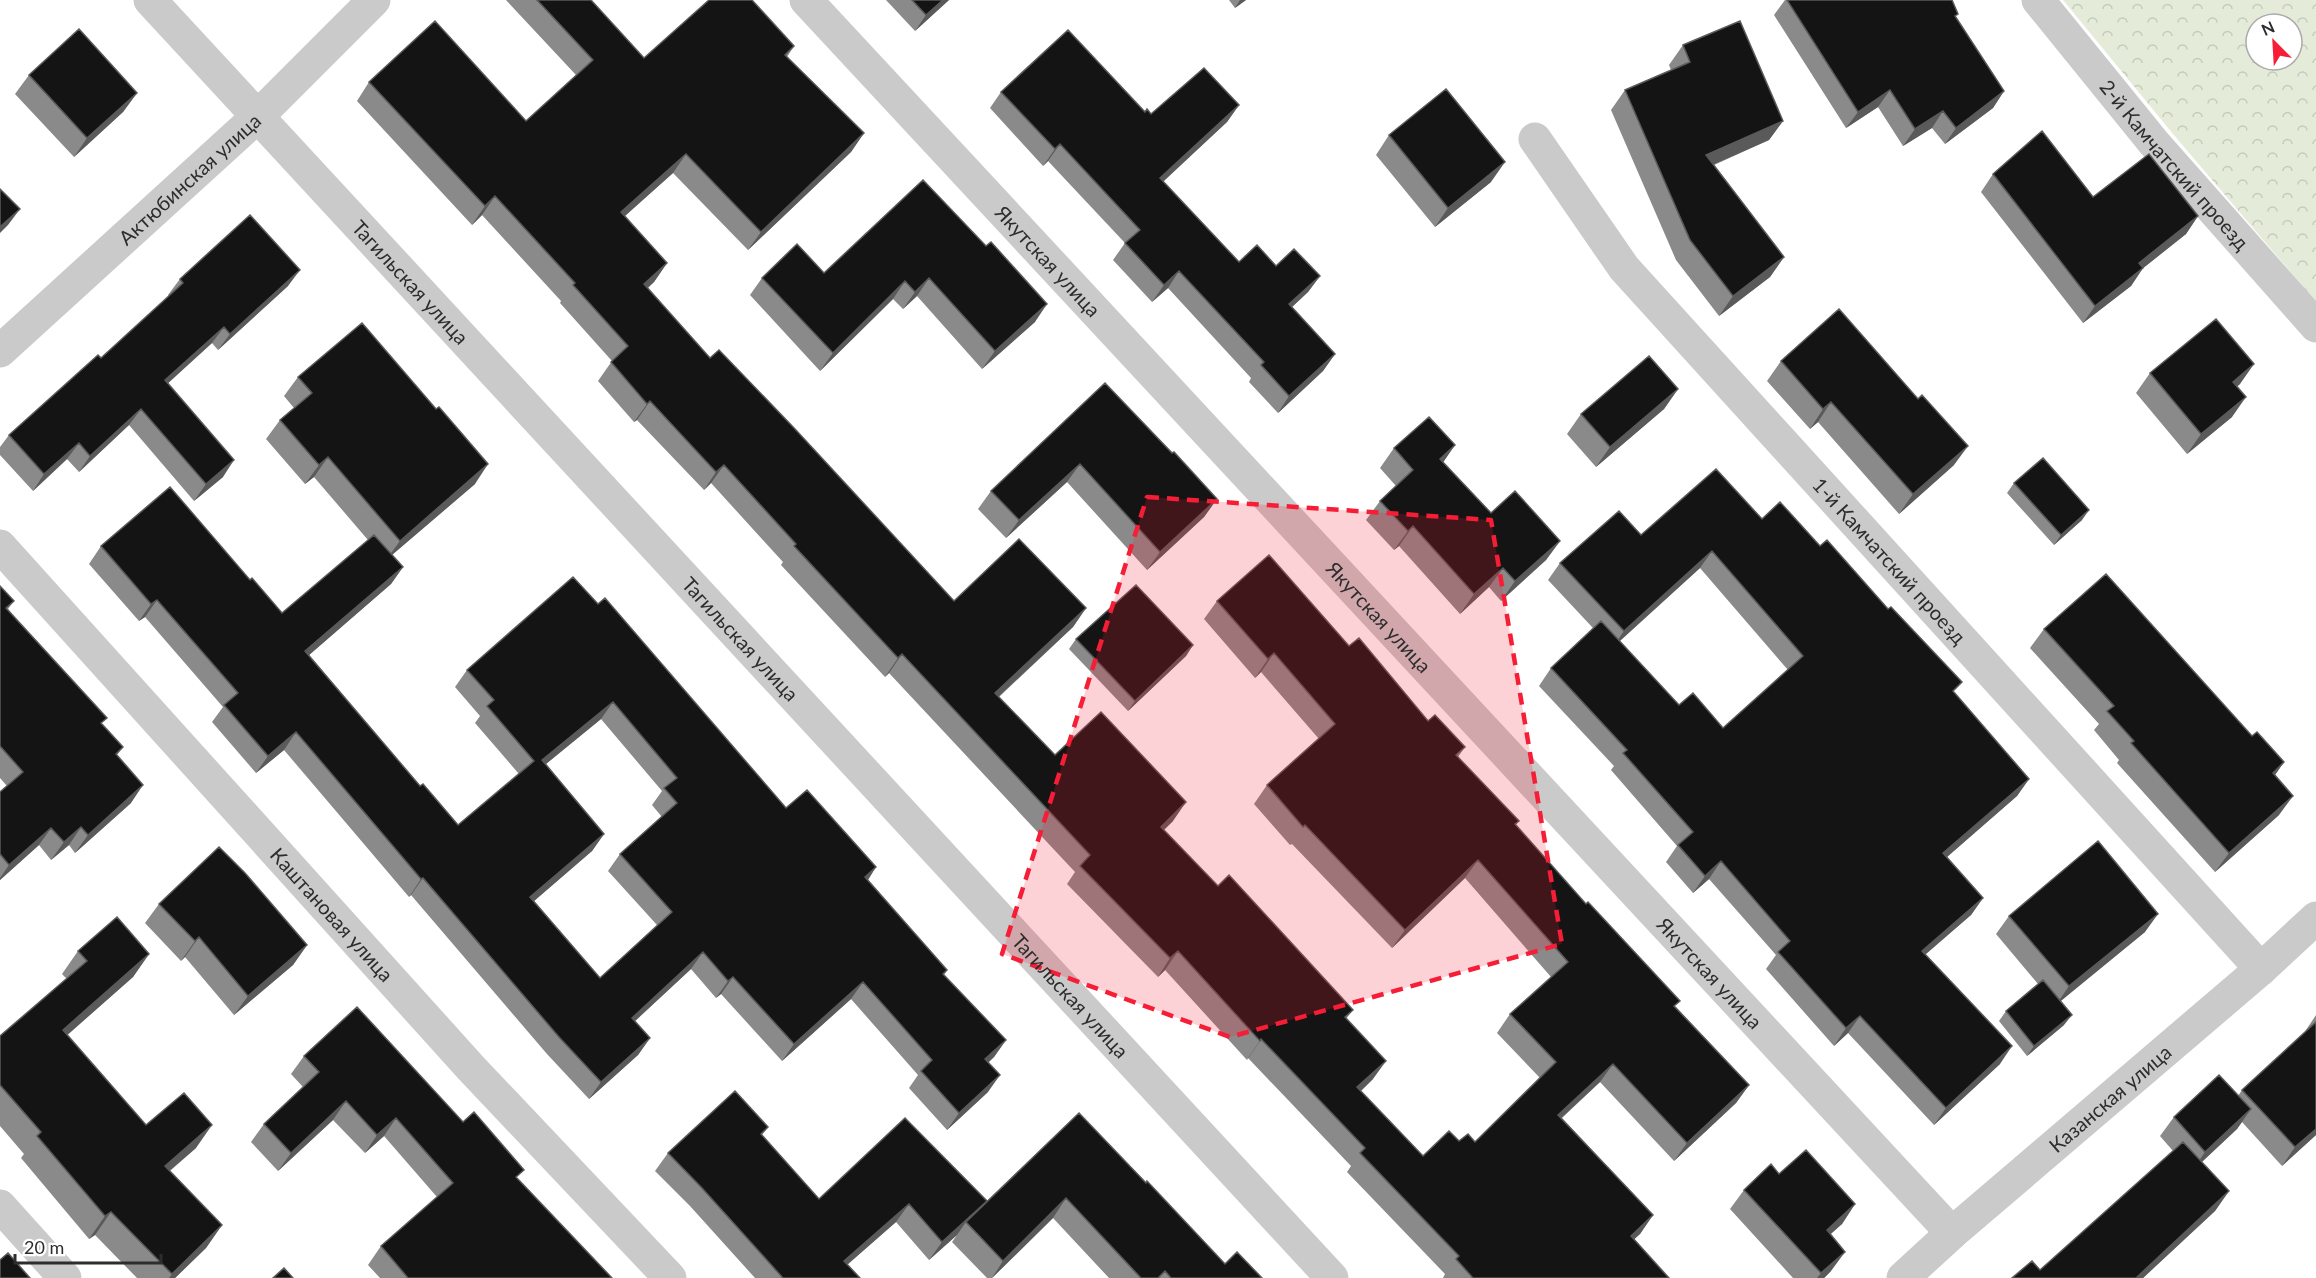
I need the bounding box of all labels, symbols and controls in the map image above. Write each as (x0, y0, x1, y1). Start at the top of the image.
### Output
north arrow (2244, 12, 2304, 72)
text: N (2258, 17, 2277, 39)
street label: 2-й Камчатский проезд (2095, 75, 2255, 254)
street label: Актюбинская улица (113, 108, 265, 249)
street label: Якутская улица (990, 199, 1106, 321)
street label: Тагильская улица (348, 215, 474, 349)
street label: 1-й Камчатский проезд (1808, 472, 1972, 649)
street label: Якутская улица (1321, 555, 1437, 677)
street label: Тагильская улица (678, 572, 804, 706)
street label: Каштановая улица (266, 842, 399, 986)
street label: Якутская улица (1652, 911, 1768, 1033)
street label: Тагильская улица (1008, 929, 1134, 1062)
street label: Казанская улица (2044, 1039, 2176, 1157)
scale bar (15, 1227, 160, 1265)
text: 20 m (24, 1236, 64, 1258)

